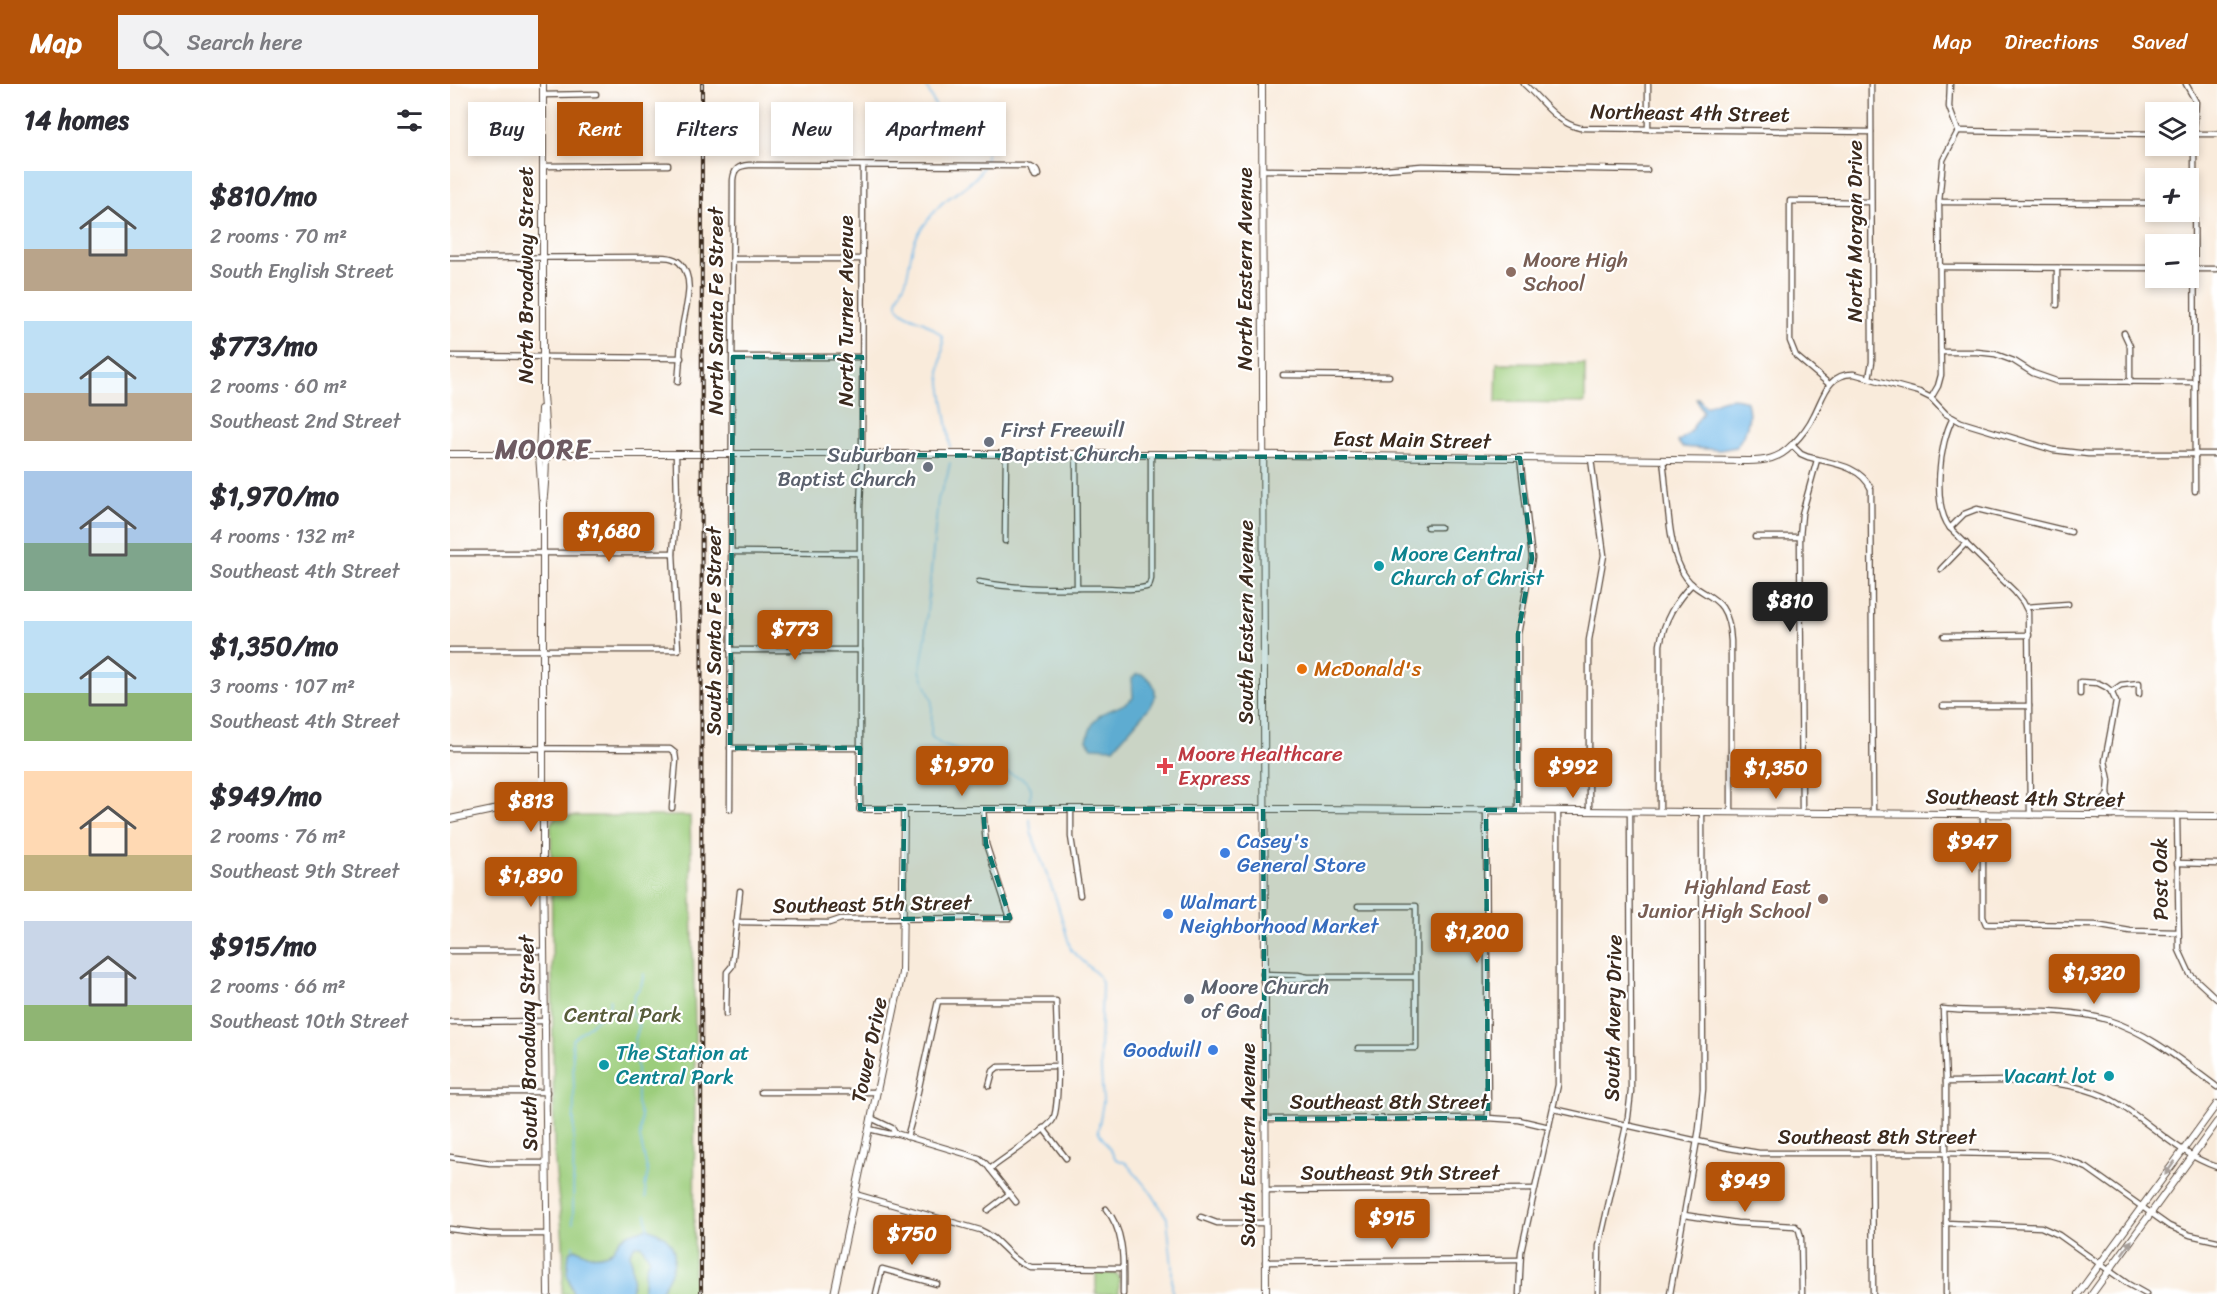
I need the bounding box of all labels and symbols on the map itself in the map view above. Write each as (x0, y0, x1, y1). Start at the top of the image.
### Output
street label: Northeast 4th Street (1590, 92, 1790, 134)
street label: North Morgan Drive (1836, 140, 1874, 322)
street label: North Broadway Street (507, 167, 545, 383)
street label: North Eastern Avenue (1226, 167, 1264, 371)
street label: North Santa Fe Street (697, 206, 735, 415)
street label: North Turner Avenue (827, 215, 865, 407)
place label: Moore High School (1523, 241, 1628, 303)
marker: Moore High School (1504, 265, 1518, 279)
place label: First Freewill Baptist Church (1001, 411, 1140, 473)
street label: East Main Street (1333, 420, 1493, 460)
district label: MOORE (494, 425, 591, 473)
marker: First Freewill Baptist Church (982, 435, 996, 449)
place label: Suburban Baptist Church (777, 436, 916, 498)
marker: Suburban Baptist Church (921, 460, 935, 474)
pin: $1,680 (560, 512, 658, 563)
street label: South Eastern Avenue (1227, 519, 1265, 724)
street label: South Santa Fe Street (695, 525, 733, 736)
place label: Moore Central Church of Christ (1391, 535, 1545, 597)
marker: Moore Central Church of Christ (1372, 559, 1386, 573)
pin: $810 (1754, 582, 1826, 633)
pin: $773 (759, 610, 831, 661)
place label: McDonald's (1314, 650, 1422, 688)
marker: McDonald's (1295, 662, 1309, 676)
place label: Moore Healthcare Express (1178, 735, 1343, 797)
pin: $1,970 (913, 746, 1011, 797)
pin: $992 (1537, 748, 1609, 799)
pin: $1,350 (1727, 749, 1825, 800)
marker: Moore Healthcare Express (1156, 757, 1174, 775)
street label: Southeast 4th Street (1925, 777, 2126, 819)
pin: $813 (495, 782, 567, 833)
place label: Casey's General Store (1237, 822, 1366, 884)
pin: $947 (1936, 823, 2008, 874)
street label: Post Oak (2140, 837, 2180, 921)
marker: Casey's General Store (1218, 846, 1232, 860)
pin: $1,890 (482, 857, 580, 908)
place label: Highland East Junior High School (1638, 868, 1812, 930)
street label: Southeast 5th Street (772, 883, 973, 925)
place label: Walmart Neighborhood Market (1180, 883, 1380, 945)
marker: Highland East Junior High School (1816, 892, 1830, 906)
marker: Walmart Neighborhood Market (1161, 907, 1175, 921)
pin: $1,200 (1428, 913, 1526, 964)
street label: South Broadway Street (507, 933, 549, 1152)
street label: South Avery Drive (1593, 934, 1633, 1102)
pin: $1,320 (2045, 954, 2143, 1005)
place label: Moore Church of God (1201, 968, 1329, 1030)
marker: Moore Church of God (1182, 992, 1196, 1006)
street label: Tower Drive (839, 993, 899, 1106)
park label: Central Park (564, 996, 682, 1034)
place label: Goodwill (1123, 1031, 1202, 1069)
place label: The Station at Central Park (616, 1034, 749, 1096)
street label: South Eastern Avenue (1229, 1042, 1267, 1247)
marker: Goodwill (1206, 1043, 1220, 1057)
place label: Vacant lot (2004, 1057, 2097, 1095)
marker: The Station at Central Park (597, 1058, 611, 1072)
marker: Vacant lot (2102, 1069, 2116, 1083)
street label: Southeast 8th Street (1290, 1083, 1490, 1121)
street label: Southeast 8th Street (1778, 1118, 1978, 1156)
street label: Southeast 9th Street (1301, 1154, 1501, 1192)
one-way arrow (2164, 1160, 2176, 1176)
pin: $949 (1709, 1162, 1781, 1213)
pin: $915 (1356, 1199, 1428, 1250)
pin: $750 (876, 1215, 948, 1266)
one-way arrow (2120, 1239, 2132, 1254)

